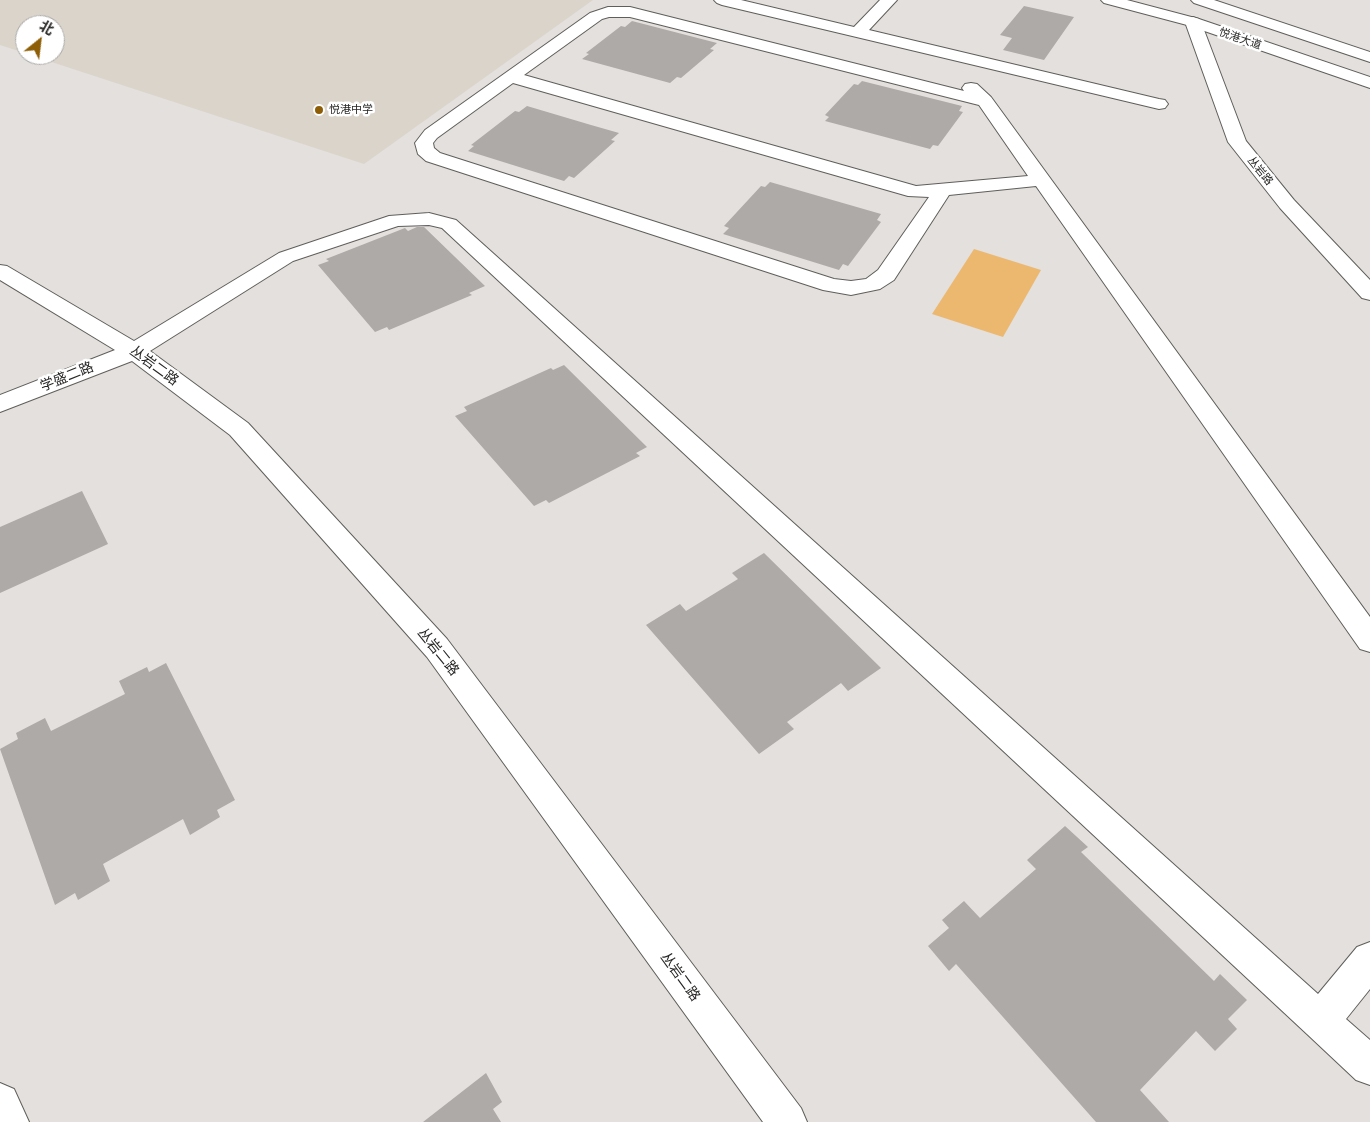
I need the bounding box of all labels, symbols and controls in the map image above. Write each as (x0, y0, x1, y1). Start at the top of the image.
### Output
north arrow (15, 15, 65, 65)
text: 北 (36, 16, 58, 39)
street label: 悦港大道 (1217, 26, 1263, 52)
place label: 悦港中学 (329, 103, 373, 117)
marker: 悦港中学 (313, 104, 325, 116)
street label: 丛岩路 (1244, 154, 1276, 188)
street label: 丛岩二路 (126, 343, 182, 389)
street label: 学盛二路 (38, 359, 96, 395)
street label: 丛岩二路 (414, 625, 462, 679)
street label: 丛岩二路 (657, 949, 703, 1005)

